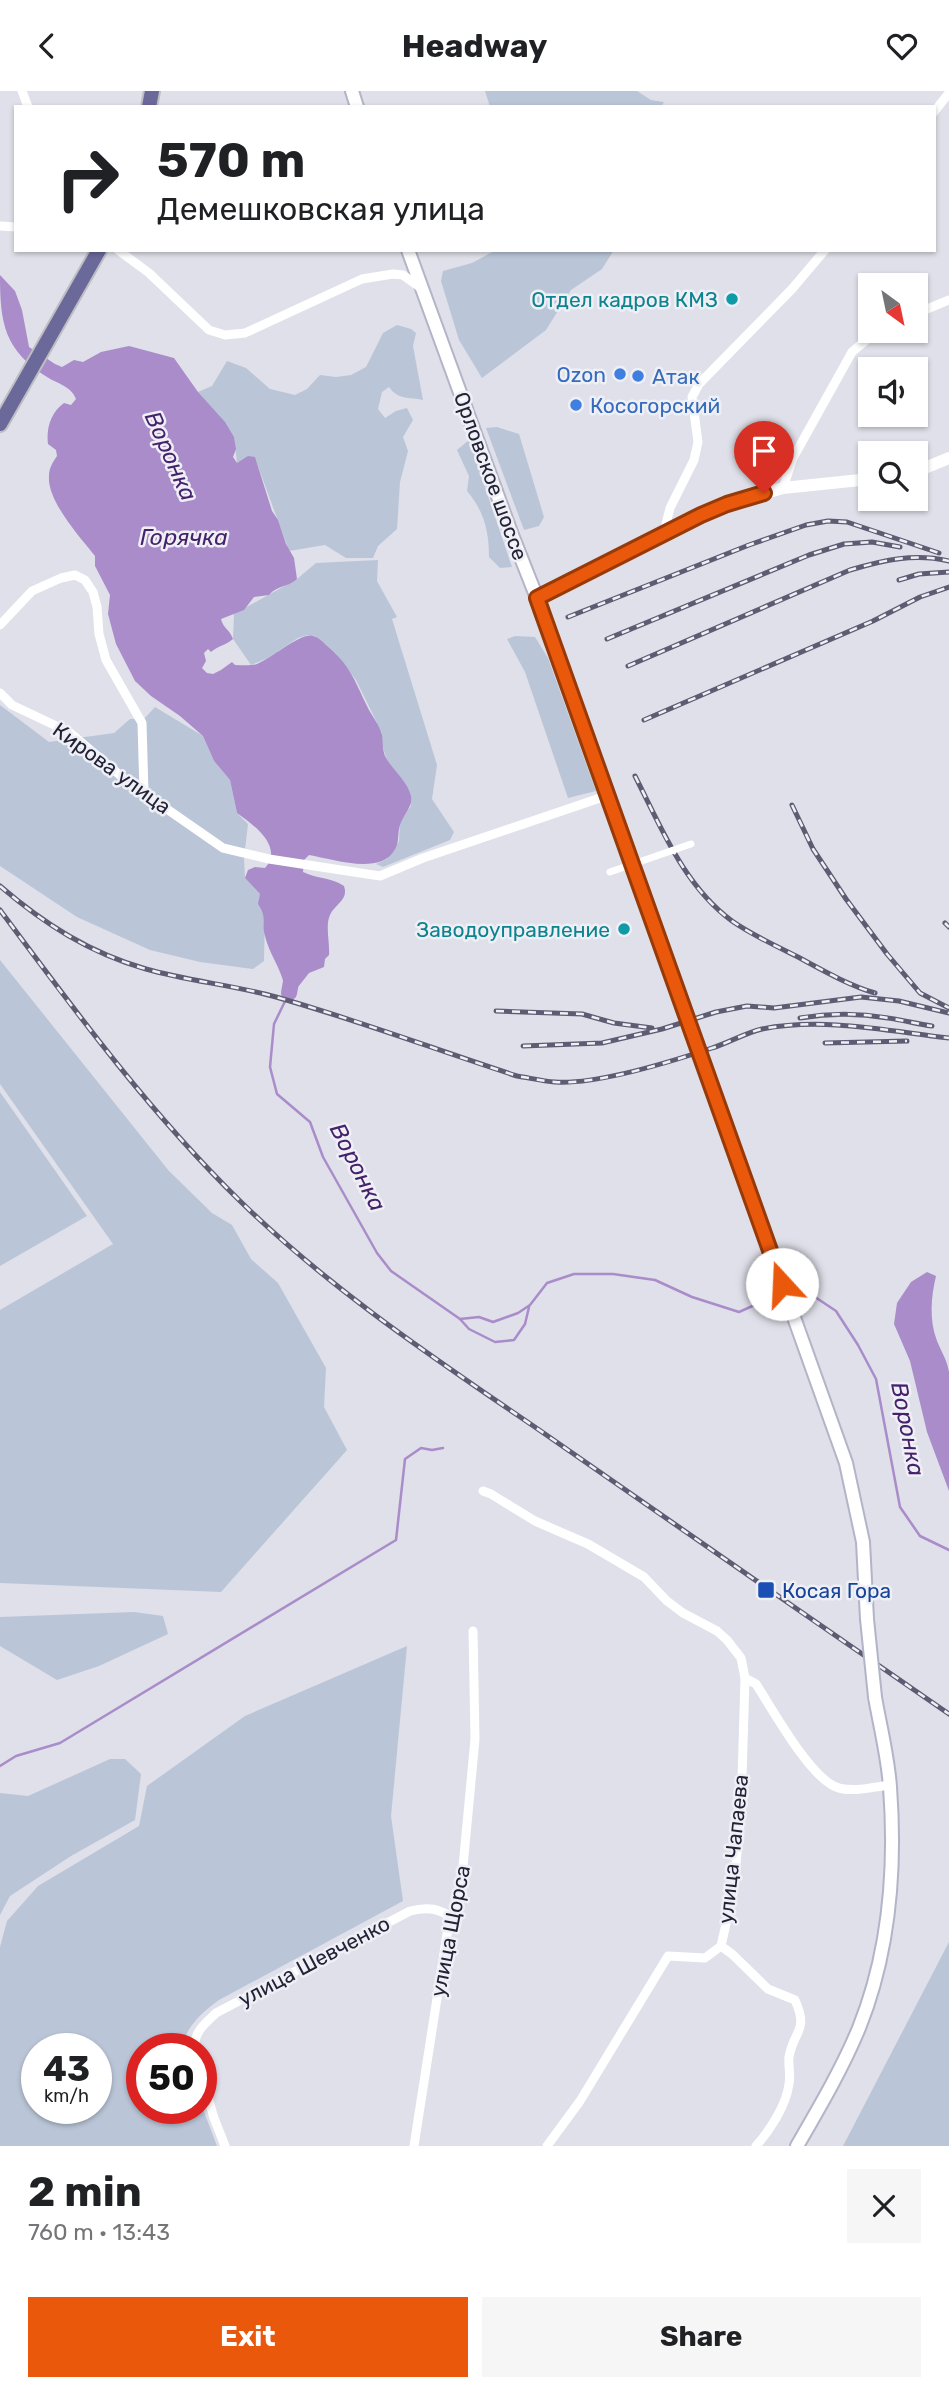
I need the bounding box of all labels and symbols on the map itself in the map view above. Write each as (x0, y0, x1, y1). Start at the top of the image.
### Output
north arrow (858, 273, 928, 343)
place label: Отдел кадров КМЗ (531, 287, 718, 312)
marker: Отдел кадров КМЗ (724, 291, 740, 307)
place label: Ozon (556, 362, 606, 387)
place label: Атак (652, 364, 700, 389)
marker: Ozon (612, 366, 628, 382)
marker: Атак (630, 368, 646, 384)
street label: Орловское шоссе (449, 388, 533, 564)
place label: Косогорский (590, 393, 720, 418)
marker: Косогорский (568, 397, 584, 413)
water label: Воронка (139, 407, 203, 505)
pin (734, 421, 794, 493)
water label: Горячка (140, 523, 228, 551)
street label: Кирова улица (48, 717, 176, 819)
place label: Заводоуправление (416, 917, 610, 942)
marker: Заводоуправление (616, 921, 632, 937)
water label: Воронка (324, 1118, 392, 1216)
position arrow (745, 1247, 819, 1321)
water label: Воронка (885, 1380, 931, 1478)
place label: Косая Гора (782, 1578, 891, 1603)
marker: Косая Гора (756, 1580, 776, 1600)
street label: улица Чапаева (713, 1773, 753, 1925)
street label: улица Щорса (425, 1863, 475, 1999)
street label: улица Шевченко (234, 1911, 394, 2011)
speed limit sign: 50 (126, 2033, 217, 2124)

